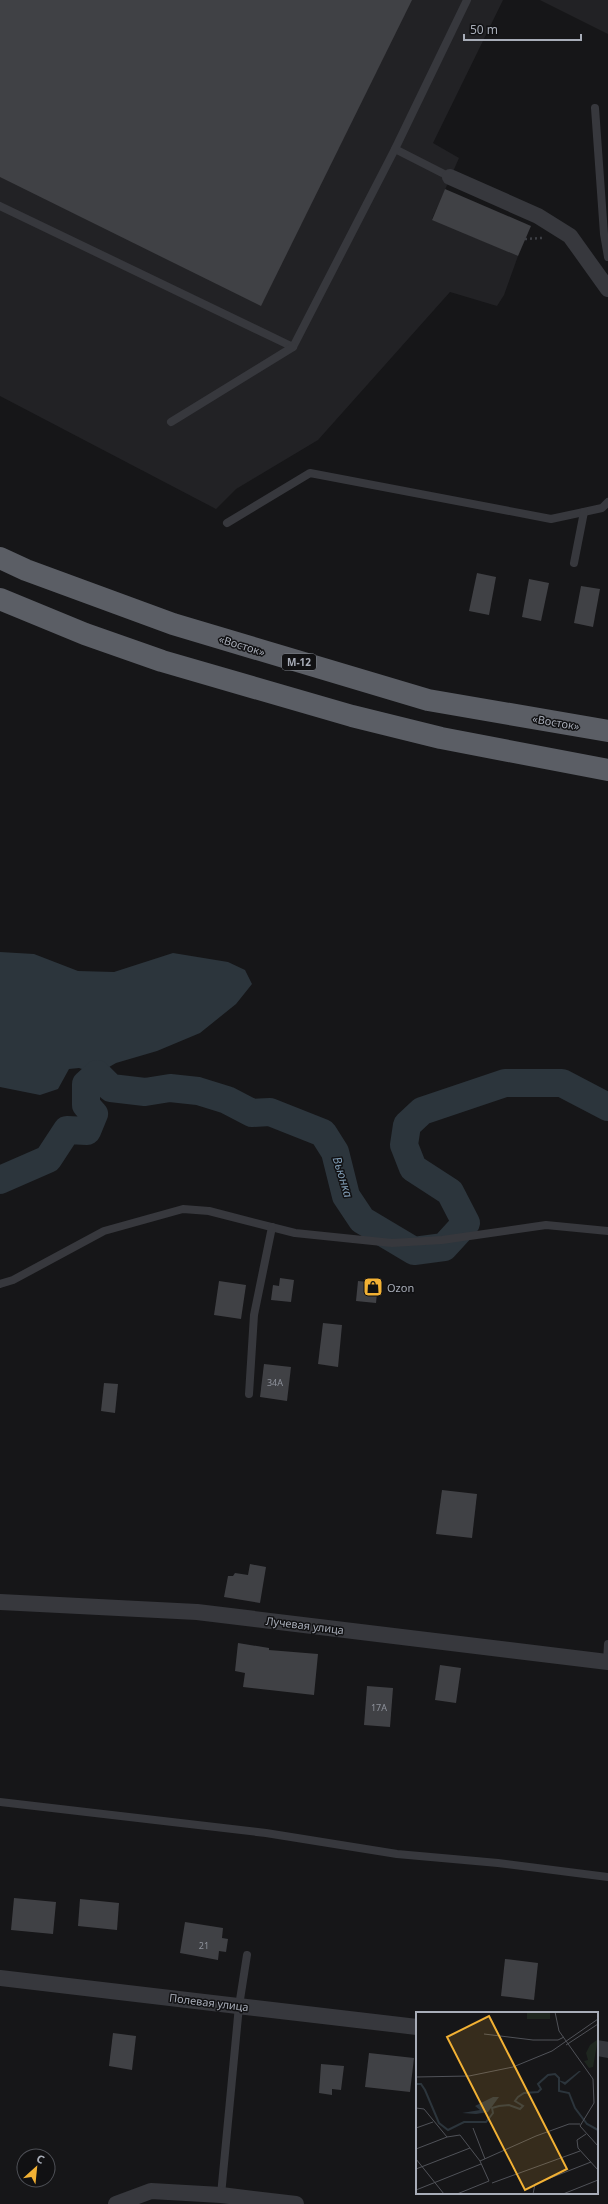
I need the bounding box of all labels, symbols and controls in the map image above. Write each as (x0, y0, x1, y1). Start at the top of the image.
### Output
scale bar (464, 16, 581, 42)
text: 50 m (470, 21, 498, 38)
street label: «Восток» (217, 631, 267, 659)
road number: М-12 (282, 654, 316, 670)
street label: «Восток» (531, 710, 581, 734)
water label: Вьюнка (329, 1154, 357, 1200)
shop icon: Ozon (362, 1276, 384, 1298)
place label: Ozon (387, 1280, 414, 1295)
house number: 34А (267, 1376, 283, 1389)
street label: Лучевая улица (265, 1613, 345, 1637)
house number: 17А (371, 1701, 387, 1714)
house number: 21 (199, 1939, 209, 1952)
street label: Полевая улица (168, 1990, 250, 2014)
inset map (416, 2012, 598, 2194)
north arrow (16, 2148, 56, 2188)
text: С (34, 2150, 47, 2167)

